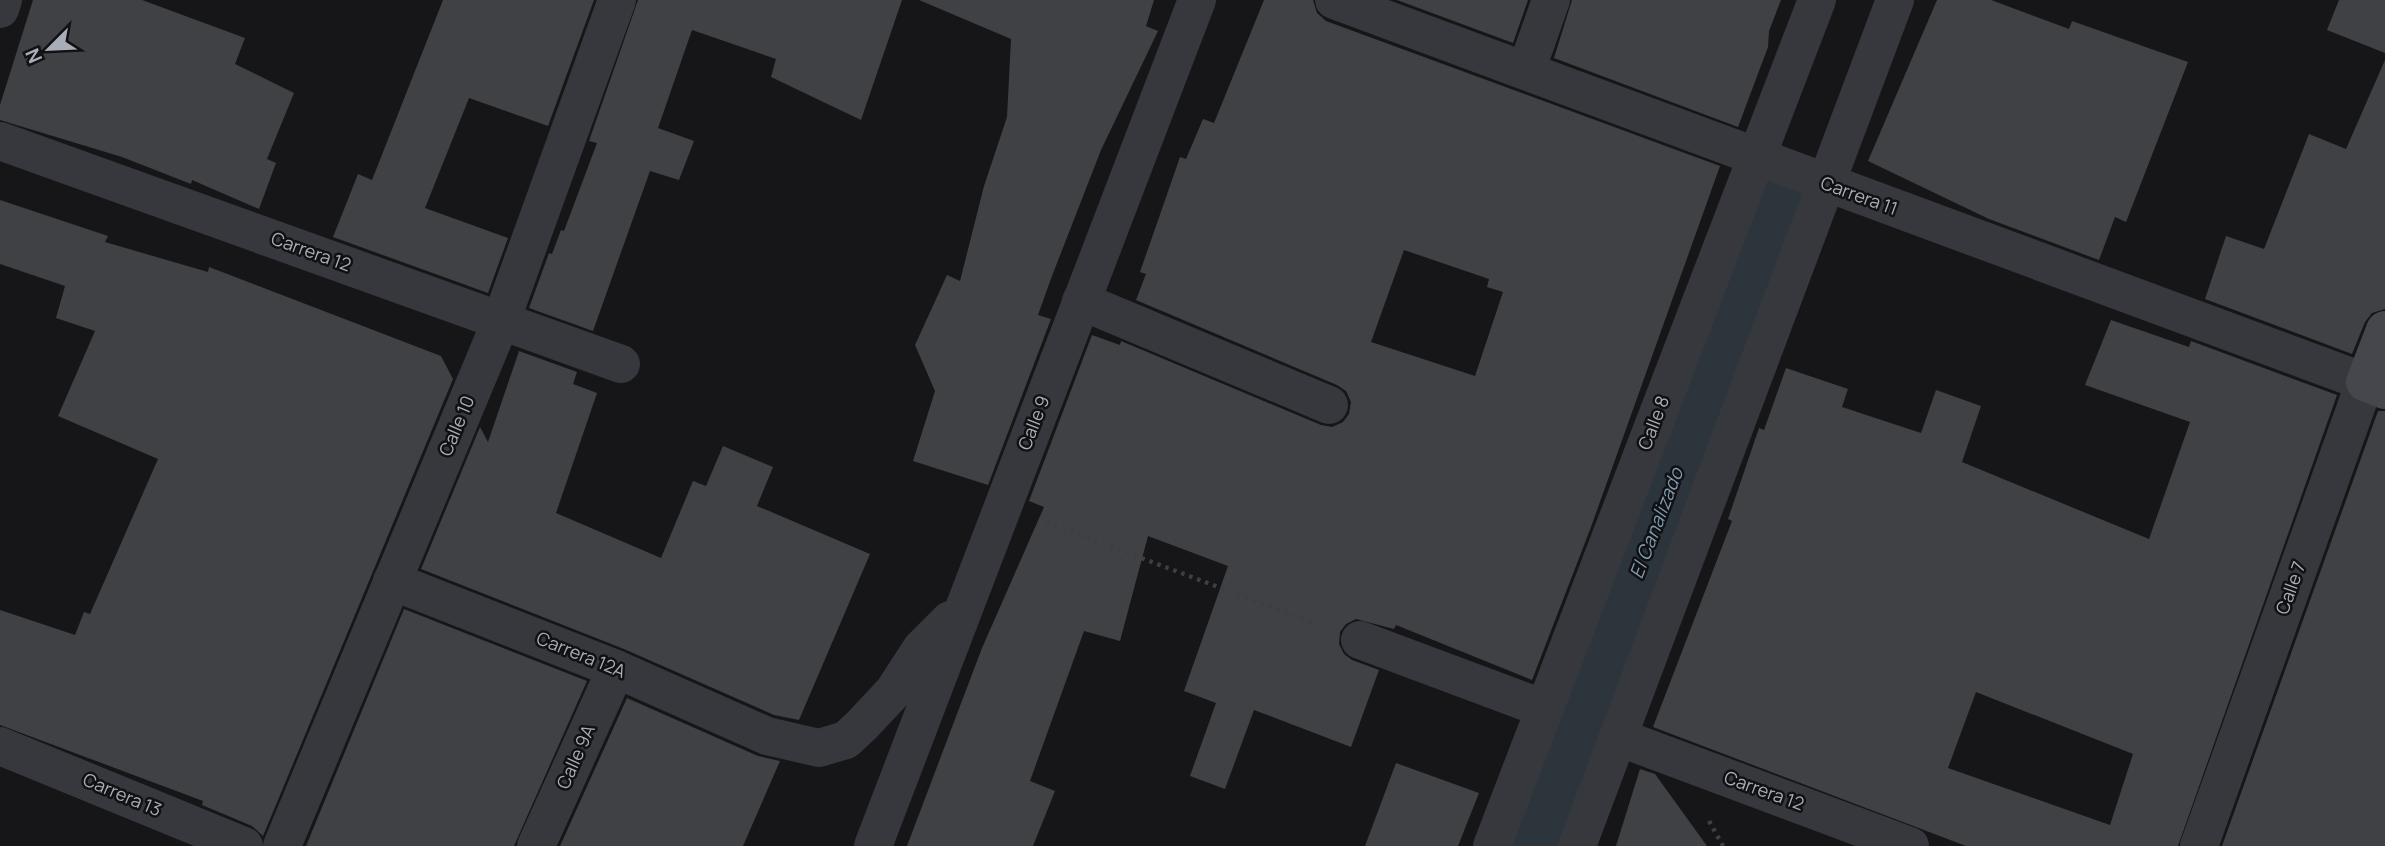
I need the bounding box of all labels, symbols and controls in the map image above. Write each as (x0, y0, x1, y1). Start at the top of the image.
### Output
north arrow (14, 14, 84, 84)
text: N (19, 44, 48, 67)
street label: Carrera 11 (1818, 170, 1901, 220)
street label: Carrera 12 (268, 226, 355, 277)
street label: Calle 10 (433, 392, 480, 459)
street label: Calle 9 (1012, 392, 1054, 453)
street label: Calle 8 (1632, 392, 1674, 453)
water label: El Canalizado (1623, 462, 1690, 582)
street label: Calle 7 (2269, 558, 2311, 617)
street label: Carrera 12A (533, 625, 630, 683)
street label: Calle 9A (550, 720, 600, 793)
street label: Carrera 12 (1721, 765, 1808, 816)
street label: Carrera 13 (80, 767, 165, 821)

